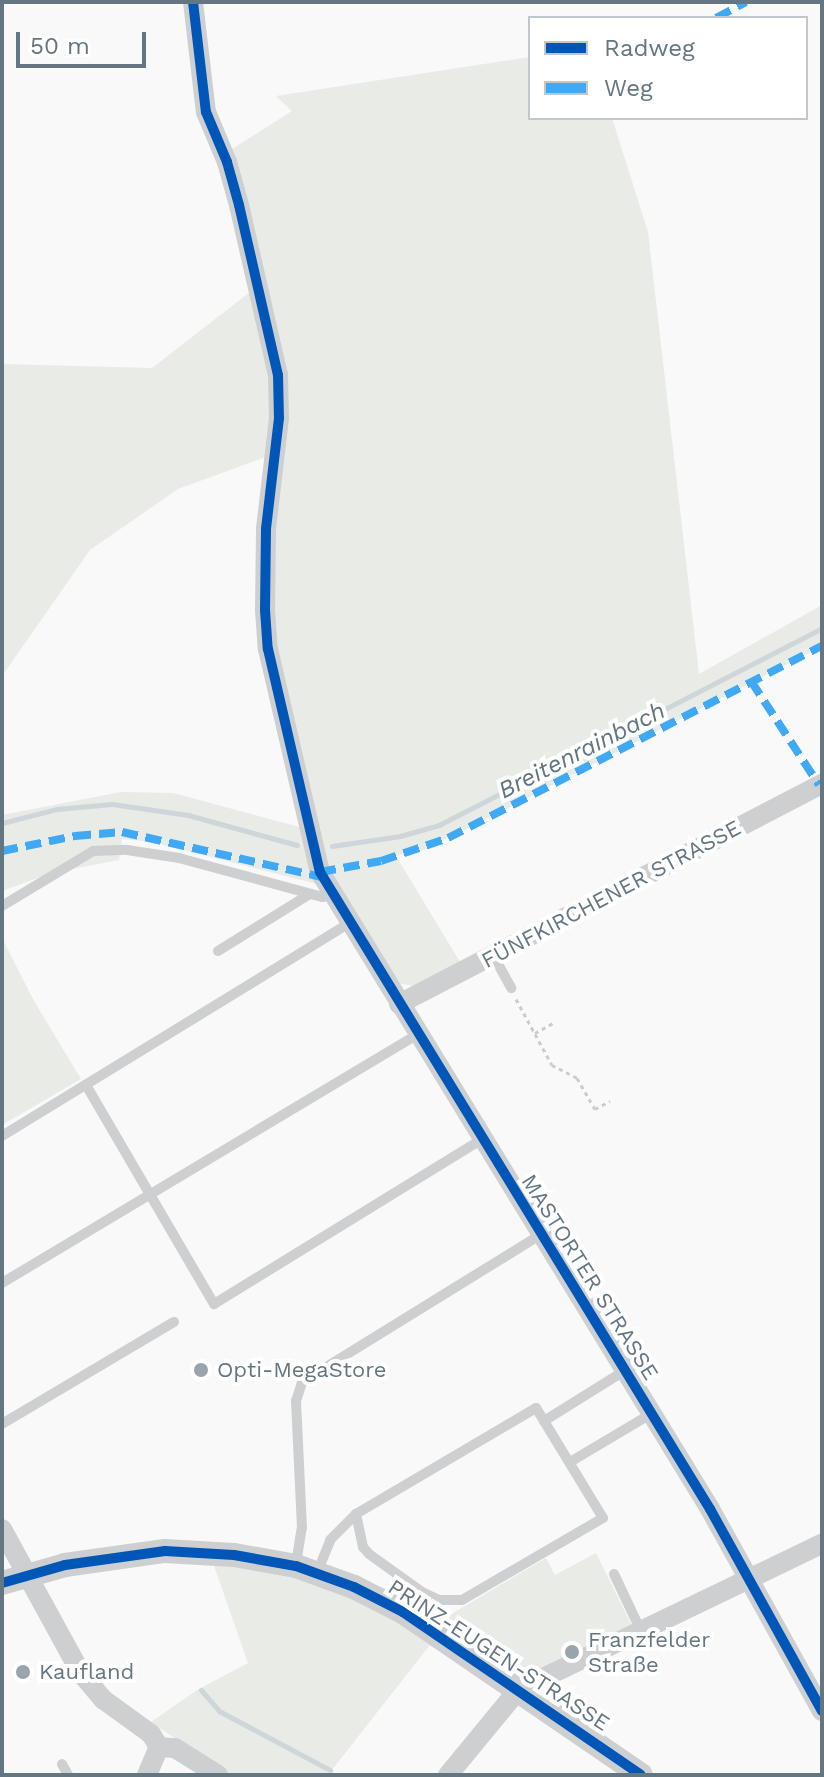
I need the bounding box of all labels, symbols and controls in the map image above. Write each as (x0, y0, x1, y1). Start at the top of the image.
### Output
scale bar (20, 16, 150, 66)
legend (528, 16, 808, 120)
text: 50 m (30, 32, 90, 60)
text: Radweg (604, 34, 695, 62)
text: Weg (604, 74, 653, 102)
water label: Breitenrainbach (494, 697, 670, 805)
street label: FÜNFKIRCHENER STRASSE (477, 814, 745, 974)
street label: MASTORTER STRASSE (516, 1169, 664, 1385)
place label: Opti-MegaStore (217, 1357, 387, 1383)
marker: Opti-MegaStore (192, 1361, 210, 1379)
street label: PRINZ-EUGEN-STRASSE (383, 1573, 615, 1737)
place label: Franzfelder Straße (588, 1626, 710, 1678)
marker: Franzfelder Straße (563, 1643, 581, 1661)
place label: Kaufland (39, 1659, 134, 1685)
marker: Kaufland (14, 1663, 32, 1681)

